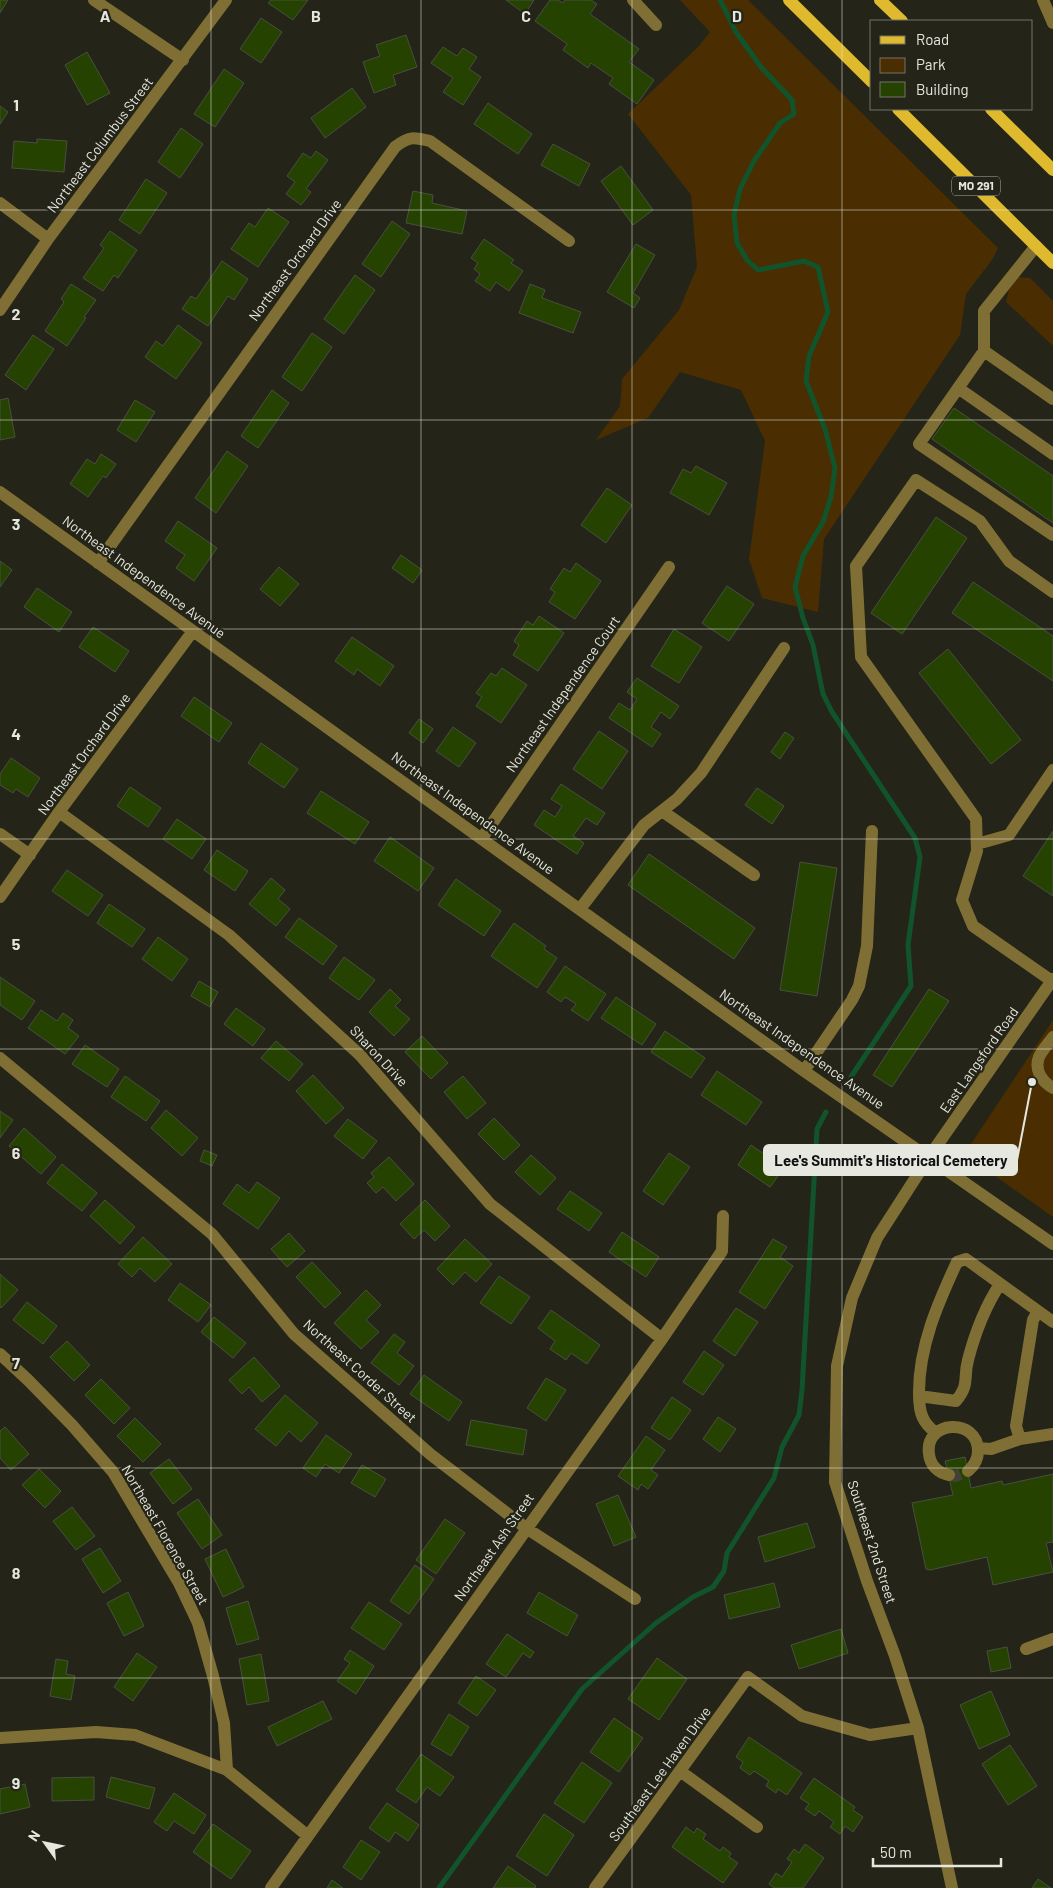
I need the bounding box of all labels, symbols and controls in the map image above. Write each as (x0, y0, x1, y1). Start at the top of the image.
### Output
text: A (100, 6, 111, 25)
text: B (311, 6, 321, 25)
text: C (521, 6, 531, 25)
text: D (732, 6, 742, 25)
legend (870, 20, 1033, 110)
text: Road (916, 30, 949, 48)
text: Park (916, 55, 946, 73)
street label: Northeast Columbus Street (43, 74, 156, 216)
text: Building (916, 80, 969, 98)
text: 1 (13, 95, 19, 114)
road number: MO 291 (952, 177, 1000, 196)
street label: Northeast Orchard Drive (245, 195, 345, 324)
text: 2 (12, 304, 21, 323)
street label: Northeast Independence Avenue (59, 512, 229, 641)
text: 3 (12, 514, 20, 533)
street label: Northeast Independence Court (502, 612, 623, 775)
street label: Northeast Orchard Drive (34, 689, 134, 818)
text: 4 (11, 724, 21, 743)
street label: Northeast Independence Avenue (388, 748, 558, 877)
text: 5 (12, 934, 21, 953)
street label: Northeast Independence Avenue (717, 985, 888, 1112)
street label: East Langsford Road (936, 1003, 1022, 1116)
street label: Sharon Drive (347, 1022, 412, 1090)
text: 6 (12, 1143, 21, 1162)
callout: Lee's Summit's Historical Cemetery (764, 1145, 1017, 1175)
text: Lee's Summit's Historical Cemetery (774, 1151, 1008, 1169)
street label: Northeast Corder Street (300, 1315, 420, 1426)
text: 7 (12, 1353, 20, 1372)
street label: Northeast Florence Street (118, 1462, 212, 1608)
street label: Southeast 2nd Street (845, 1478, 900, 1606)
street label: Northeast Ash Street (450, 1489, 537, 1604)
text: 8 (12, 1563, 21, 1582)
street label: Southeast Lee Haven Drive (605, 1703, 714, 1844)
text: 9 (12, 1773, 20, 1792)
north arrow (20, 1818, 70, 1868)
text: N (24, 1827, 43, 1844)
scale bar (873, 1836, 1000, 1868)
text: 50 m (880, 1843, 912, 1861)

